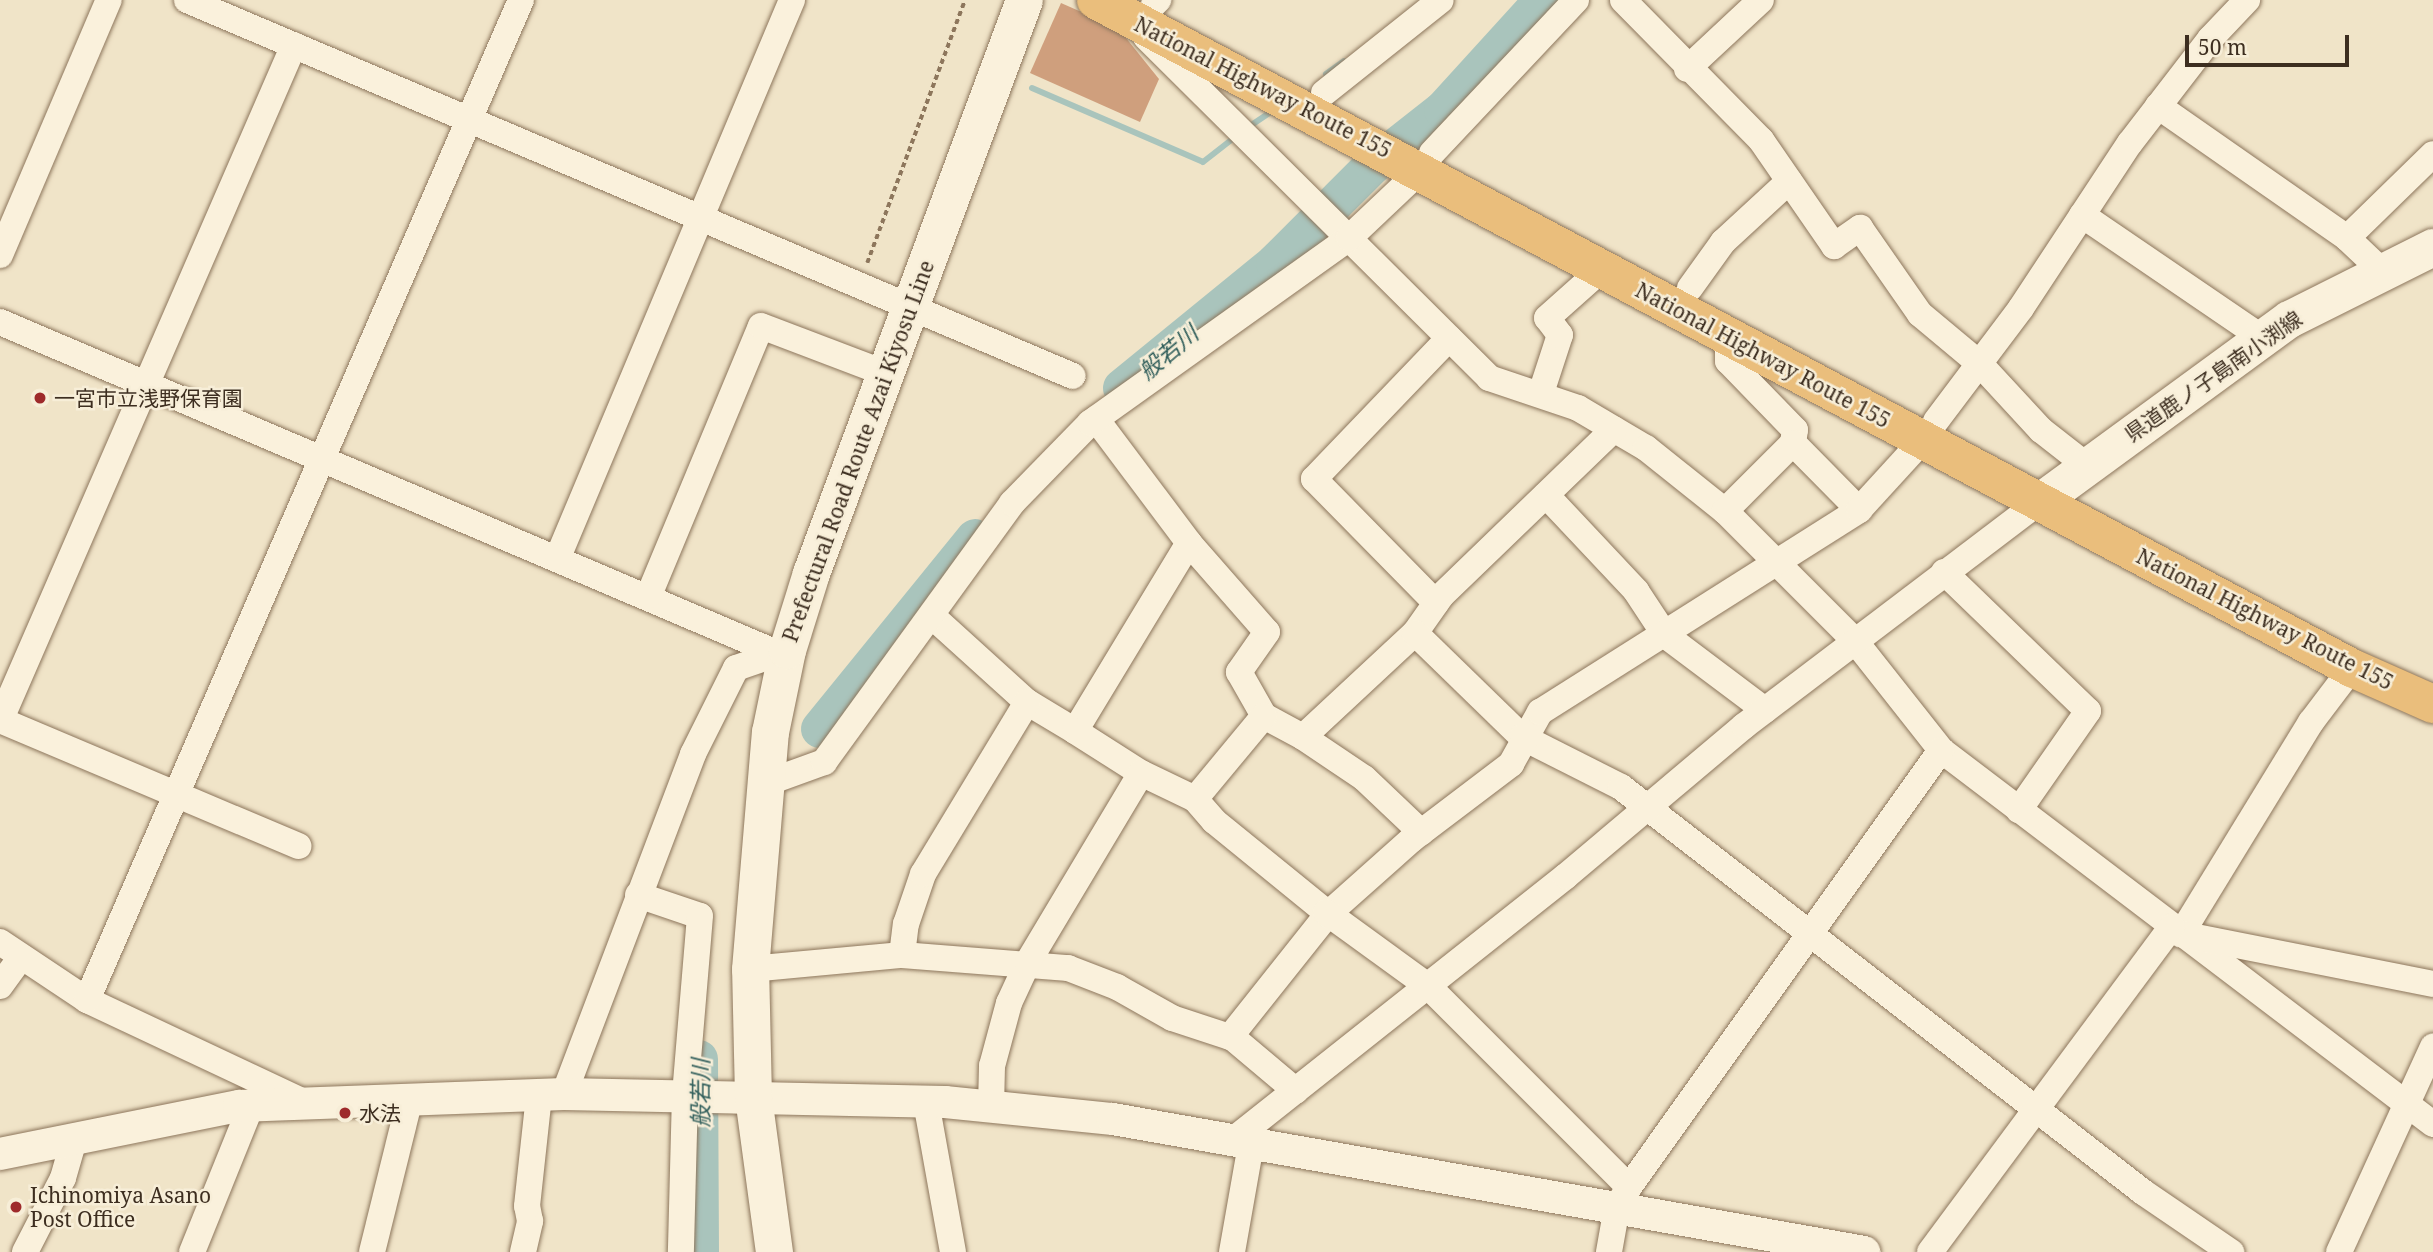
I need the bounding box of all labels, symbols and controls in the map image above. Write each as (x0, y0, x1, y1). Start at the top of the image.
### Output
street label: National Highway Route 155 (1130, 11, 1396, 163)
scale bar (2188, 21, 2352, 65)
text: 50 m (2198, 33, 2247, 61)
street label: Prefectural Road Route Azai Kiyosu Line (777, 257, 939, 645)
street label: National Highway Route 155 (1631, 277, 1895, 433)
street label: 県道鹿ノ子島南小渕線 (2120, 305, 2306, 447)
water label: 般若川 (1133, 319, 1203, 385)
place label: 一宮市立浅野保育園 (54, 385, 243, 411)
marker: 一宮市立浅野保育園 (32, 390, 48, 406)
street label: National Highway Route 155 (2132, 543, 2398, 695)
water label: 般若川 (686, 1059, 714, 1127)
place label: 水法 (359, 1100, 401, 1126)
marker: 水法 (337, 1105, 353, 1121)
place label: Ichinomiya Asano Post Office (30, 1182, 211, 1232)
marker: Ichinomiya Asano Post Office (8, 1199, 24, 1215)

